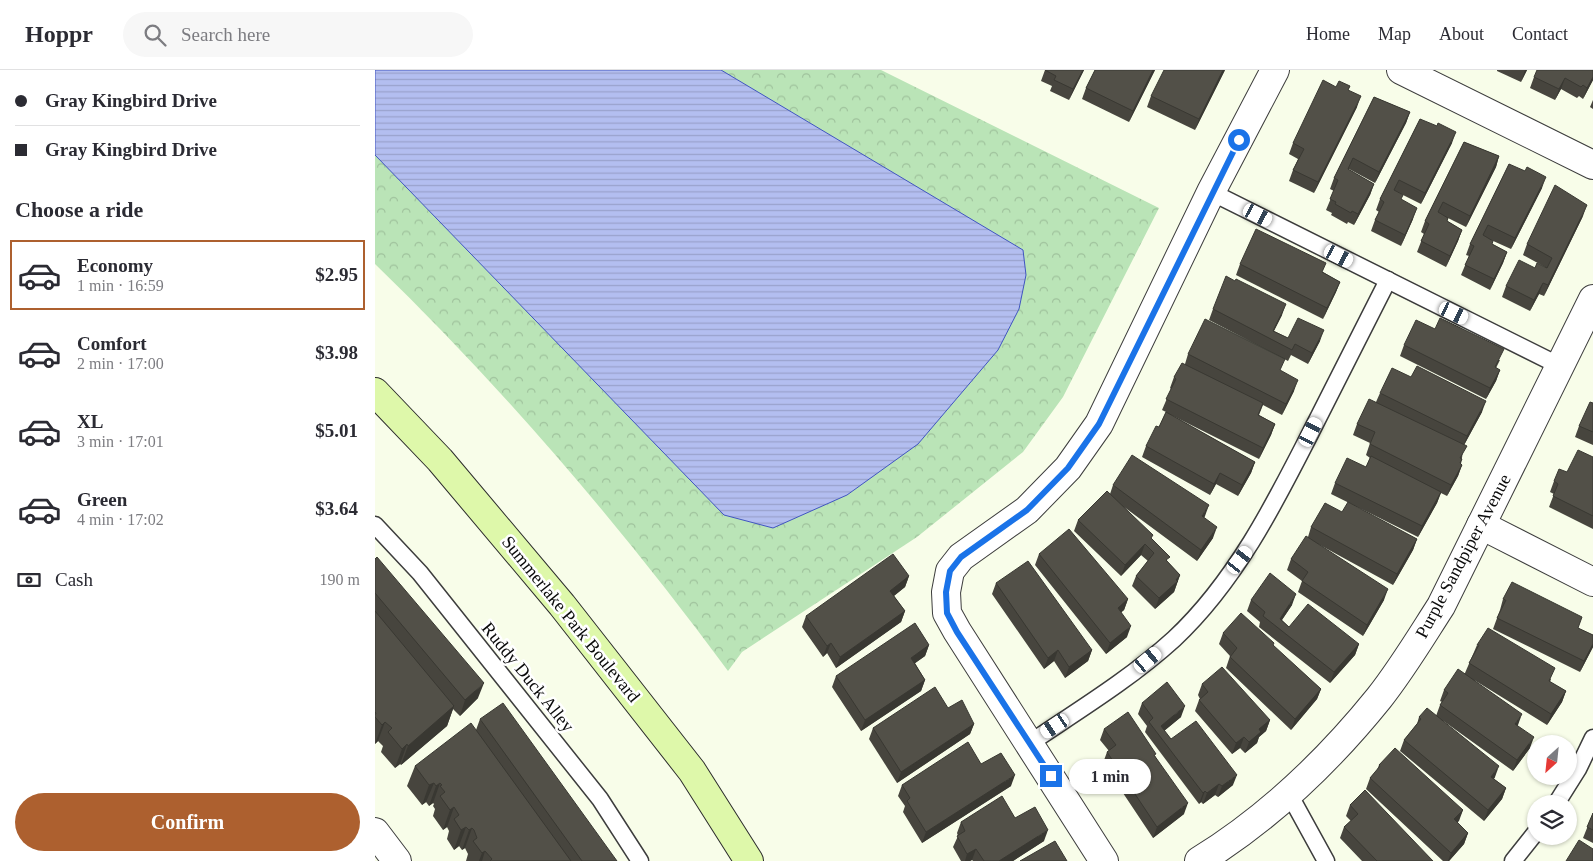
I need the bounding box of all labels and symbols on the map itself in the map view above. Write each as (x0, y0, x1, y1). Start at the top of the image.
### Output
route start (1228, 129, 1250, 151)
car (1241, 202, 1274, 228)
car (1322, 243, 1355, 269)
car (1437, 300, 1470, 326)
car (1297, 415, 1324, 449)
street label: Purple Sandpiper Avenue (1411, 471, 1515, 641)
street label: Summerlake Park Boulevard (498, 532, 644, 706)
car (1224, 544, 1255, 576)
street label: Ruddy Duck Alley (478, 618, 578, 736)
car (1131, 645, 1164, 675)
car (1038, 711, 1071, 741)
north arrow (1527, 735, 1577, 785)
callout: 1 min (1069, 758, 1151, 794)
route end (1040, 765, 1062, 787)

